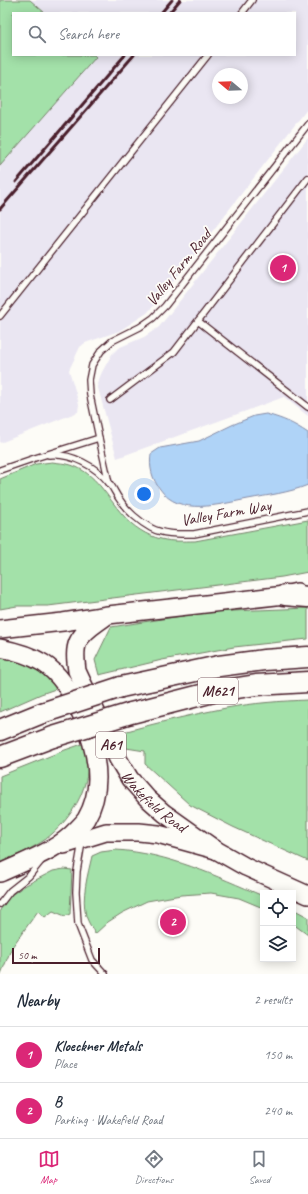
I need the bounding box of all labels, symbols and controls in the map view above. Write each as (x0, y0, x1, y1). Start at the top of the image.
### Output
search box (12, 12, 296, 56)
icon: search (26, 23, 48, 45)
text: Search here (58, 25, 119, 44)
north arrow (212, 68, 248, 104)
street label: Valley Farm Road (142, 223, 218, 310)
pin: 1 (270, 253, 296, 283)
your location (134, 484, 154, 504)
street label: Valley Farm Way (180, 495, 274, 531)
road number: M621 (198, 678, 238, 704)
road number: A61 (96, 732, 126, 758)
street label: Wakefield Road (117, 768, 192, 839)
map controls (260, 890, 296, 962)
button: locate (260, 890, 296, 926)
pin: 2 (160, 907, 186, 937)
button: layers (260, 926, 296, 962)
scale bar (12, 946, 100, 965)
text: 50 m (18, 948, 37, 962)
text: Nearby (16, 990, 59, 1011)
text: 2 results (254, 992, 292, 1008)
text: Kloeckner Metals (54, 1037, 142, 1056)
text: 1 (26, 1047, 32, 1063)
text: 150 m (264, 1047, 292, 1063)
text: Place (54, 1056, 77, 1072)
text: B (54, 1093, 62, 1112)
text: 2 (26, 1103, 32, 1119)
text: 240 m (264, 1103, 292, 1119)
text: Parking · Wakefield Road (54, 1112, 163, 1128)
tab: Map (38, 1148, 60, 1186)
tab: Directions (135, 1148, 173, 1186)
tab: Saved (248, 1148, 270, 1186)

